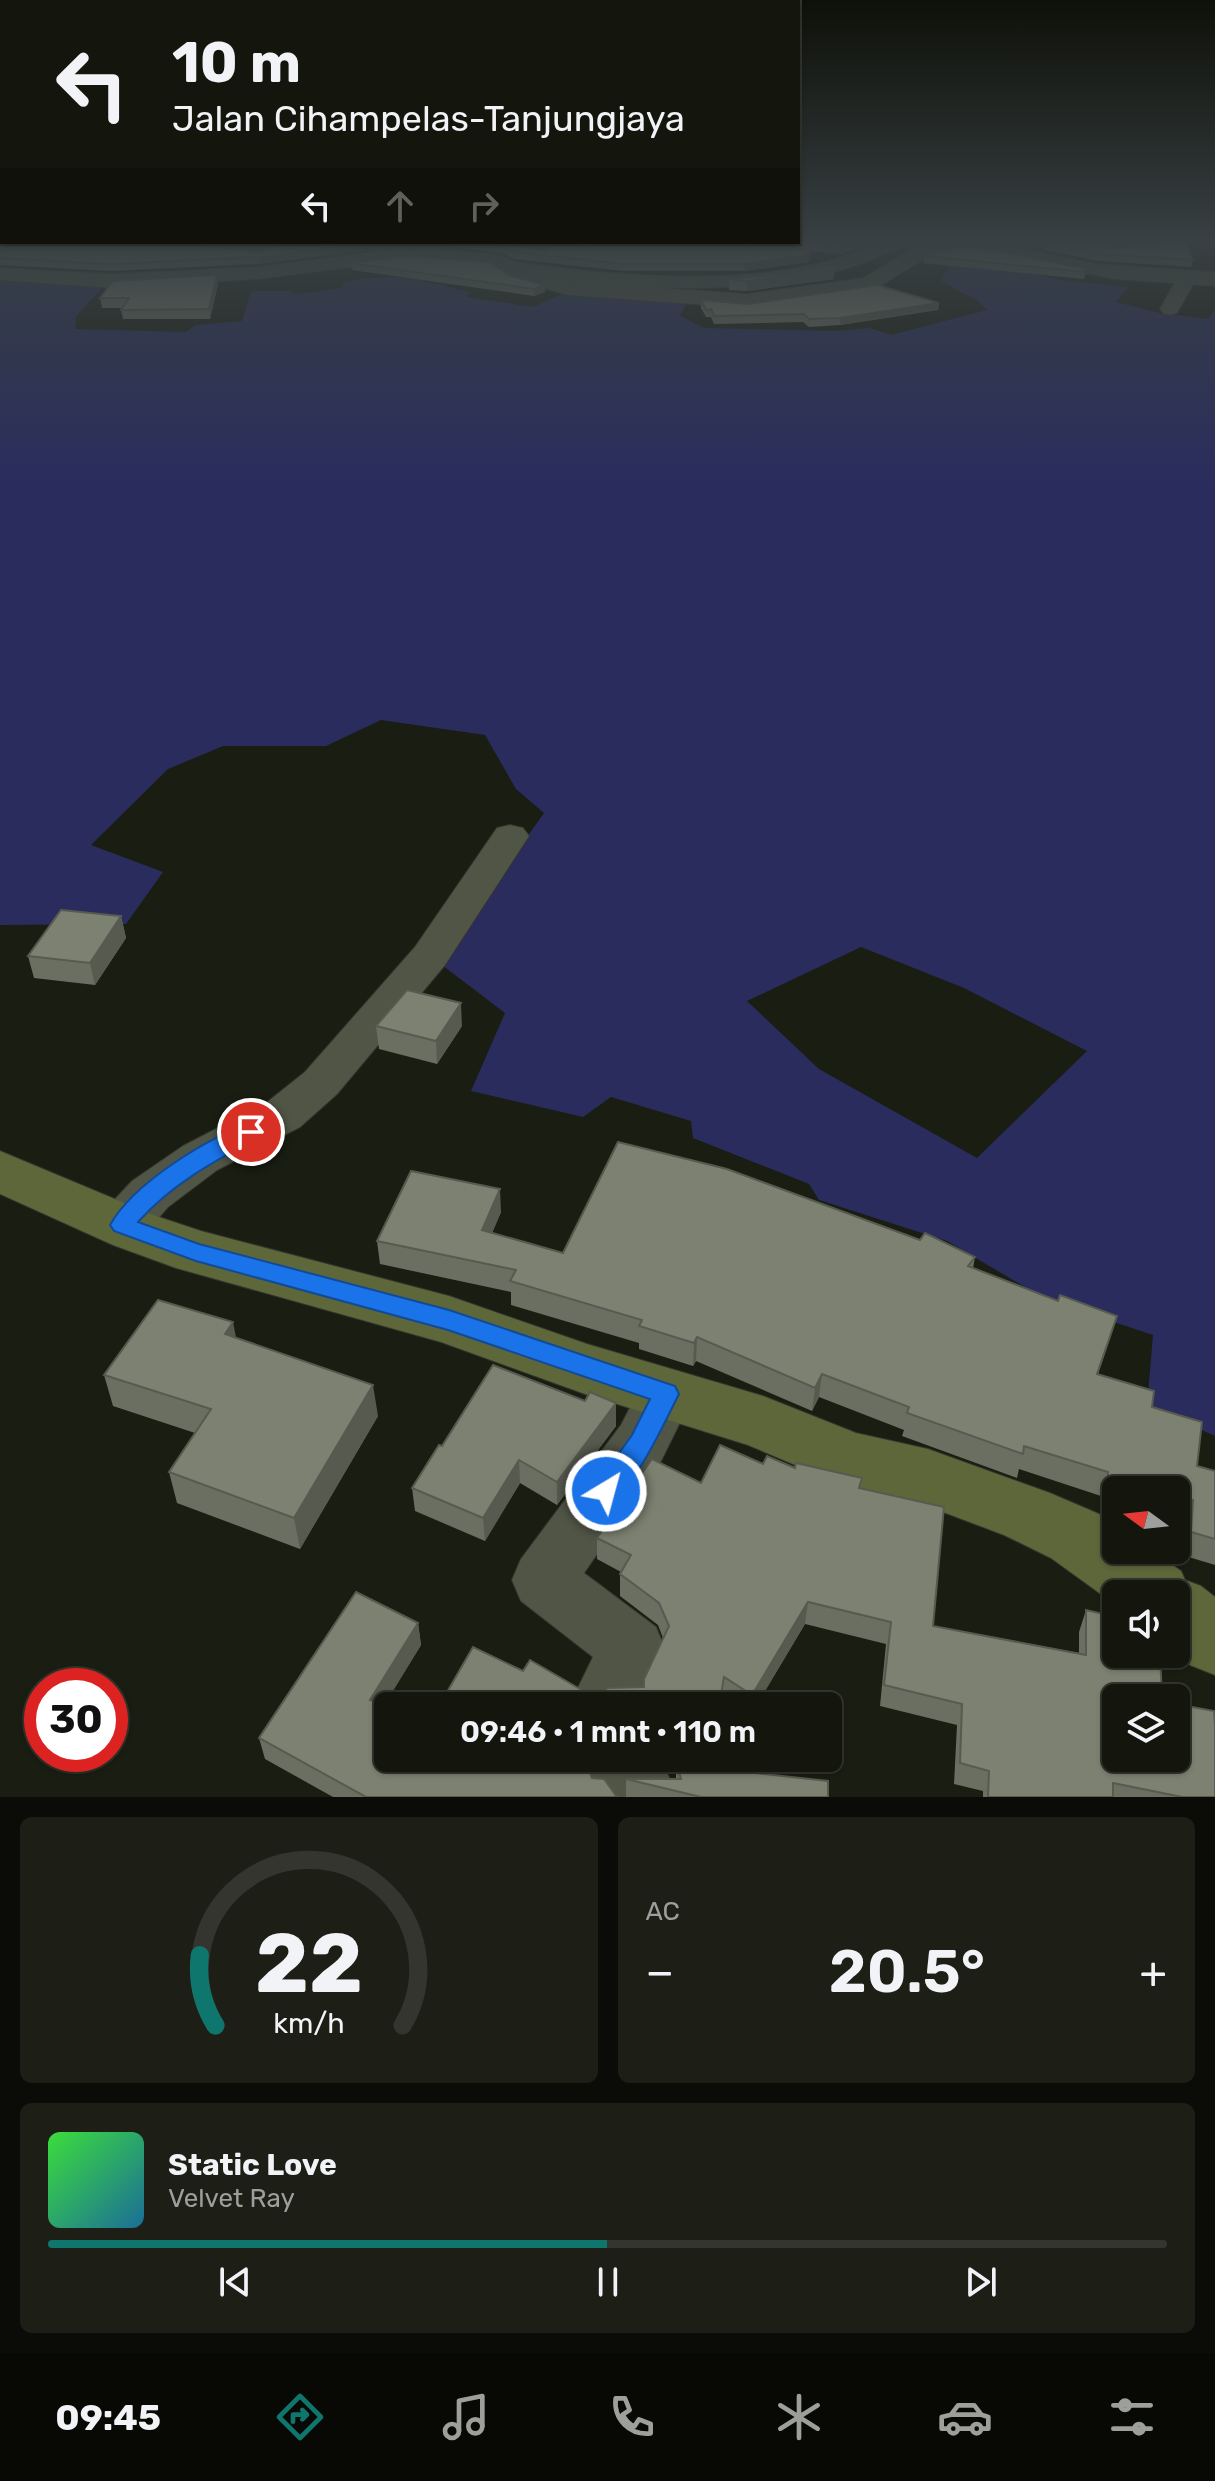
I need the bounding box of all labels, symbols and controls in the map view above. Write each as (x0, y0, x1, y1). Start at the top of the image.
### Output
text: 10 m (172, 30, 301, 96)
icon: left (40, 32, 144, 136)
text: Jalan Cihampelas-Tanjungjaya (172, 97, 685, 140)
icon: left (294, 184, 338, 228)
icon: ahead (378, 184, 422, 228)
icon: right (462, 184, 506, 228)
pin (217, 1098, 285, 1166)
icon: arrive (229, 1110, 273, 1154)
position arrow (564, 1449, 648, 1533)
north arrow (1102, 1476, 1190, 1564)
map controls (1102, 1476, 1190, 1772)
button: sound (1102, 1580, 1190, 1668)
speed limit sign: 30 (24, 1668, 128, 1772)
button: layers (1102, 1684, 1190, 1772)
text: 09:46 · 1 mnt · 110 m (460, 1714, 756, 1750)
text: AC (646, 1896, 680, 1927)
text: 22 (255, 1914, 363, 2013)
text: 20.5° (829, 1936, 985, 2007)
text: − (646, 1946, 674, 1998)
text: + (1140, 1946, 1167, 1998)
text: km/h (273, 2006, 344, 2040)
text: Static Love (168, 2147, 337, 2183)
text: Velvet Ray (168, 2183, 295, 2214)
icon: previous (213, 2260, 257, 2304)
icon: pause (586, 2260, 630, 2304)
icon: next (959, 2260, 1003, 2304)
icon: directions (272, 2389, 328, 2445)
icon: music (438, 2389, 494, 2445)
icon: phone (604, 2389, 660, 2445)
icon: climate (771, 2389, 827, 2445)
icon: car (937, 2389, 993, 2445)
icon: filters (1104, 2389, 1160, 2445)
text: 09:45 (55, 2396, 161, 2439)

